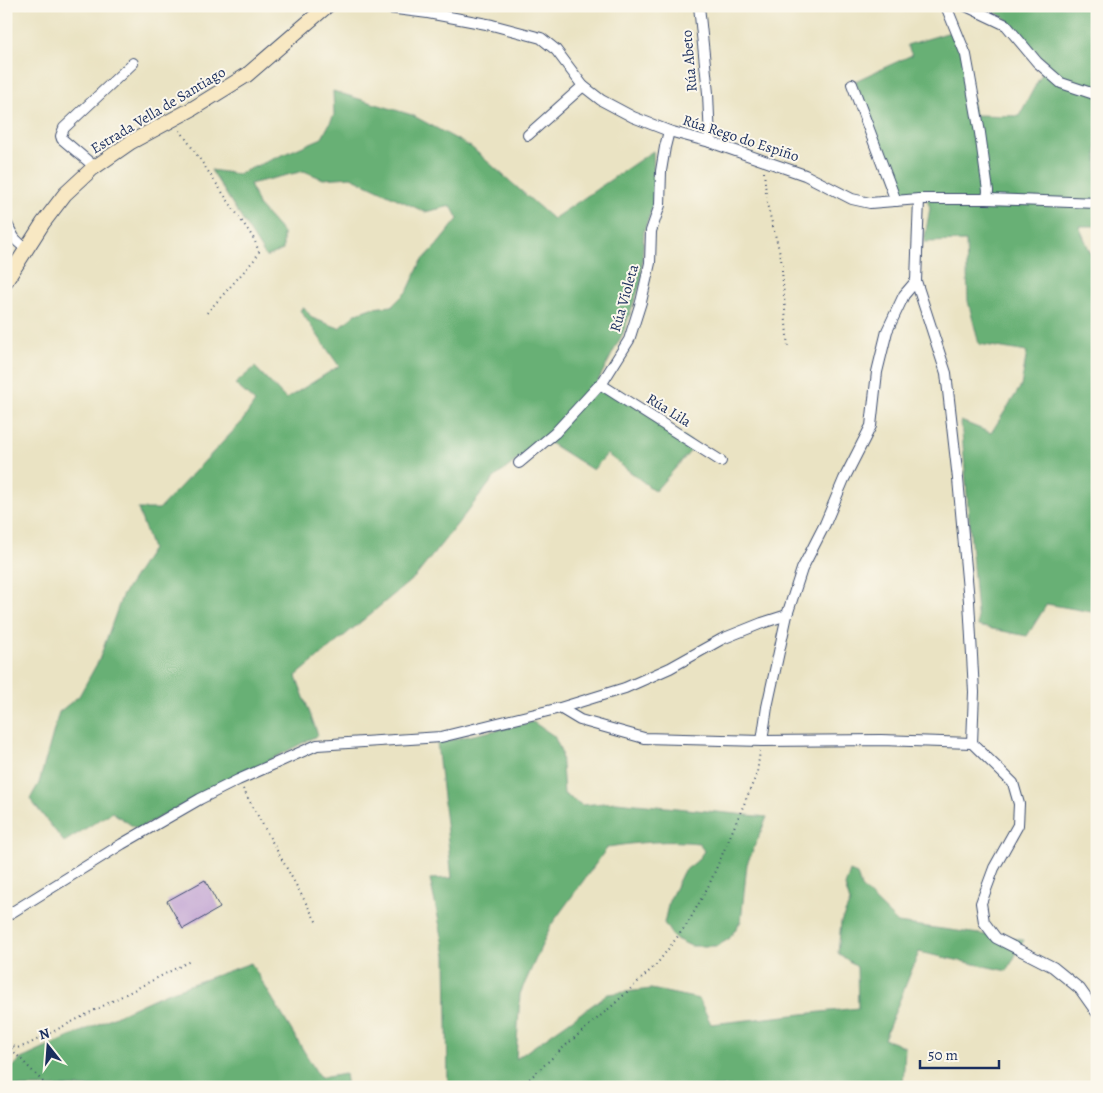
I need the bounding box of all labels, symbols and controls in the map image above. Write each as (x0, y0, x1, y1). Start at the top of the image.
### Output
street label: Rúa Abeto (676, 29, 702, 93)
street label: Estrada Vella de Santiago (87, 62, 229, 158)
street label: Rúa Rego do Espiño (680, 110, 802, 166)
street label: Rúa Violeta (605, 262, 643, 334)
street label: Rúa Lila (643, 388, 695, 432)
north arrow (22, 1020, 72, 1070)
text: N (37, 1023, 52, 1045)
scale bar (920, 1038, 999, 1070)
text: 50 m (928, 1045, 958, 1065)

